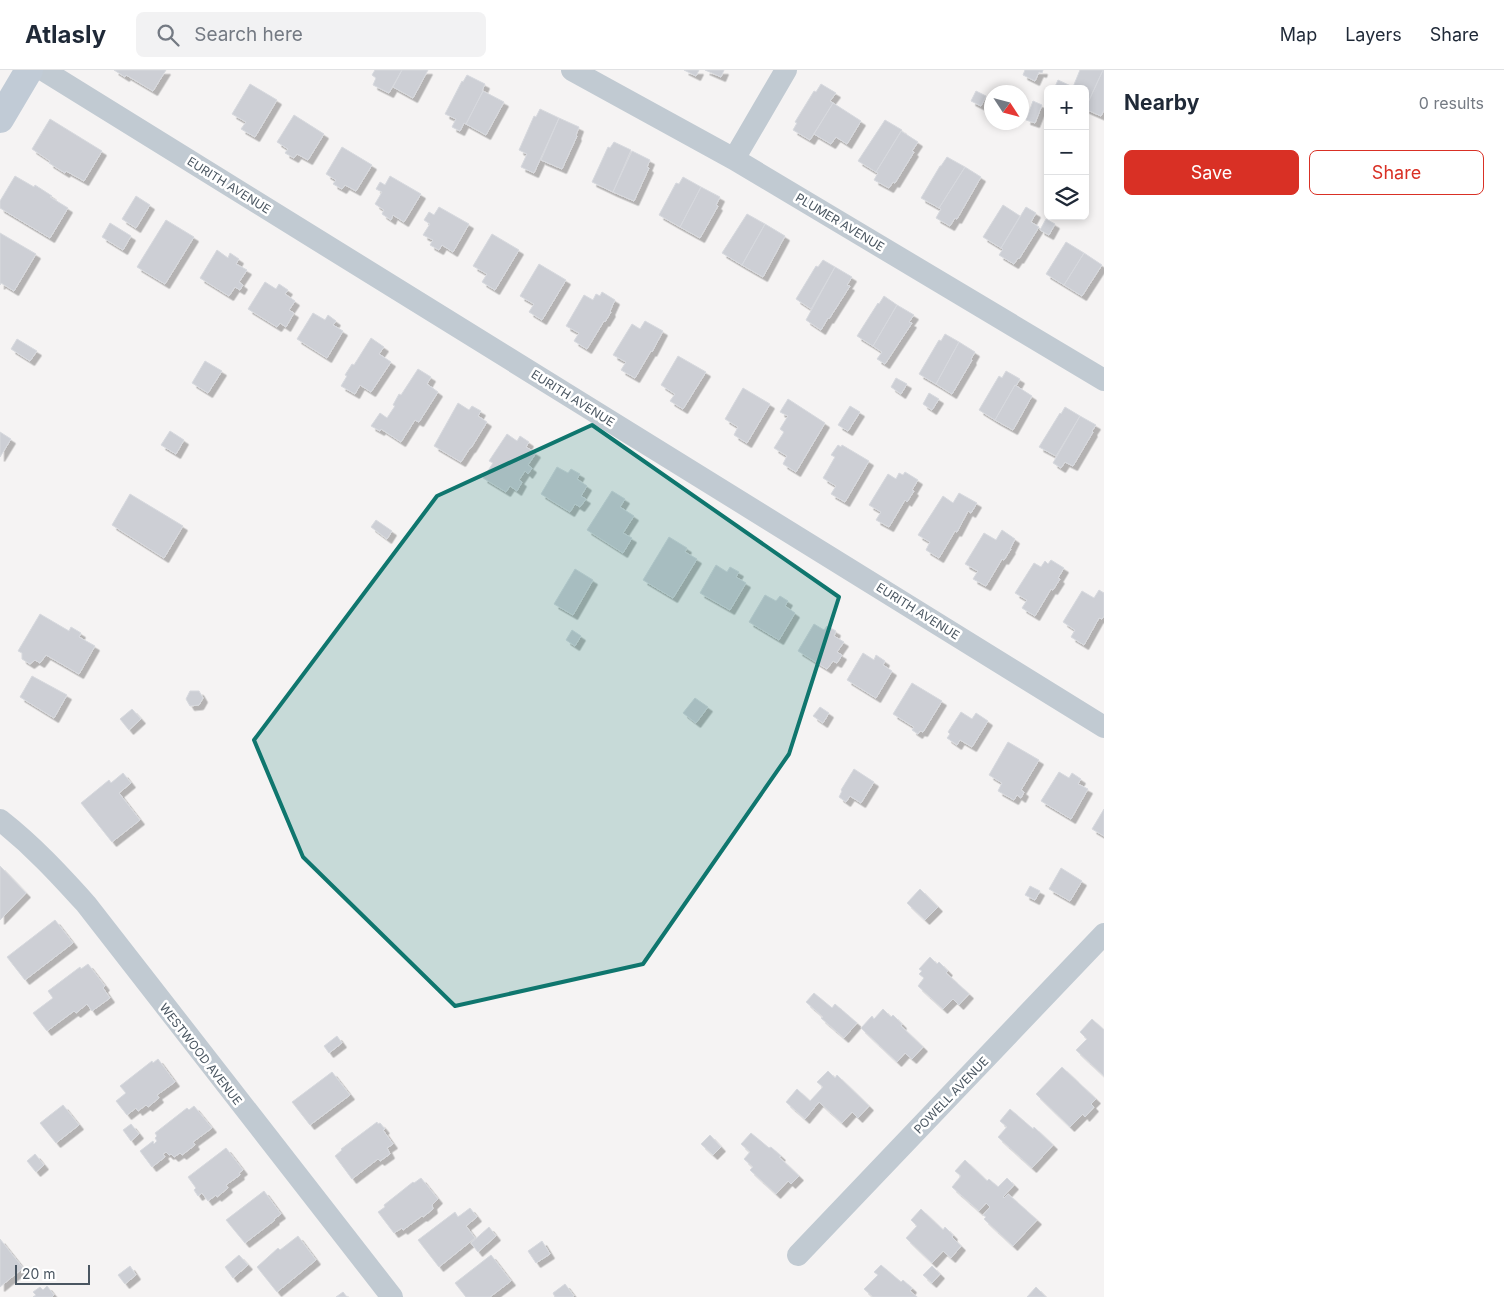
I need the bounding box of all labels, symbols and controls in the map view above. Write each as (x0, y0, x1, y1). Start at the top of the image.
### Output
search box (136, 12, 486, 57)
text: Atlasly (25, 20, 106, 49)
icon: search (154, 21, 182, 49)
text: Search here (194, 23, 303, 46)
text: Map (1280, 24, 1317, 45)
text: Layers (1345, 24, 1402, 45)
text: Share (1430, 24, 1479, 45)
north arrow (984, 85, 1029, 130)
map controls (1044, 85, 1089, 220)
button: + (1044, 85, 1089, 130)
text: Nearby (1124, 90, 1199, 115)
text: 0 results (1419, 93, 1484, 113)
button: − (1044, 130, 1089, 175)
button: Save (1124, 150, 1299, 195)
button: Share (1309, 150, 1484, 195)
street label: EURITH AVENUE (185, 153, 273, 217)
button: layers (1044, 175, 1089, 220)
street label: PLUMER AVENUE (793, 190, 887, 254)
street label: EURITH AVENUE (529, 366, 617, 430)
street label: EURITH AVENUE (874, 579, 962, 643)
street label: WESTWOOD AVENUE (157, 1000, 245, 1108)
street label: POWELL AVENUE (911, 1053, 991, 1137)
scale bar (15, 1262, 90, 1285)
text: 20 m (22, 1265, 56, 1282)

